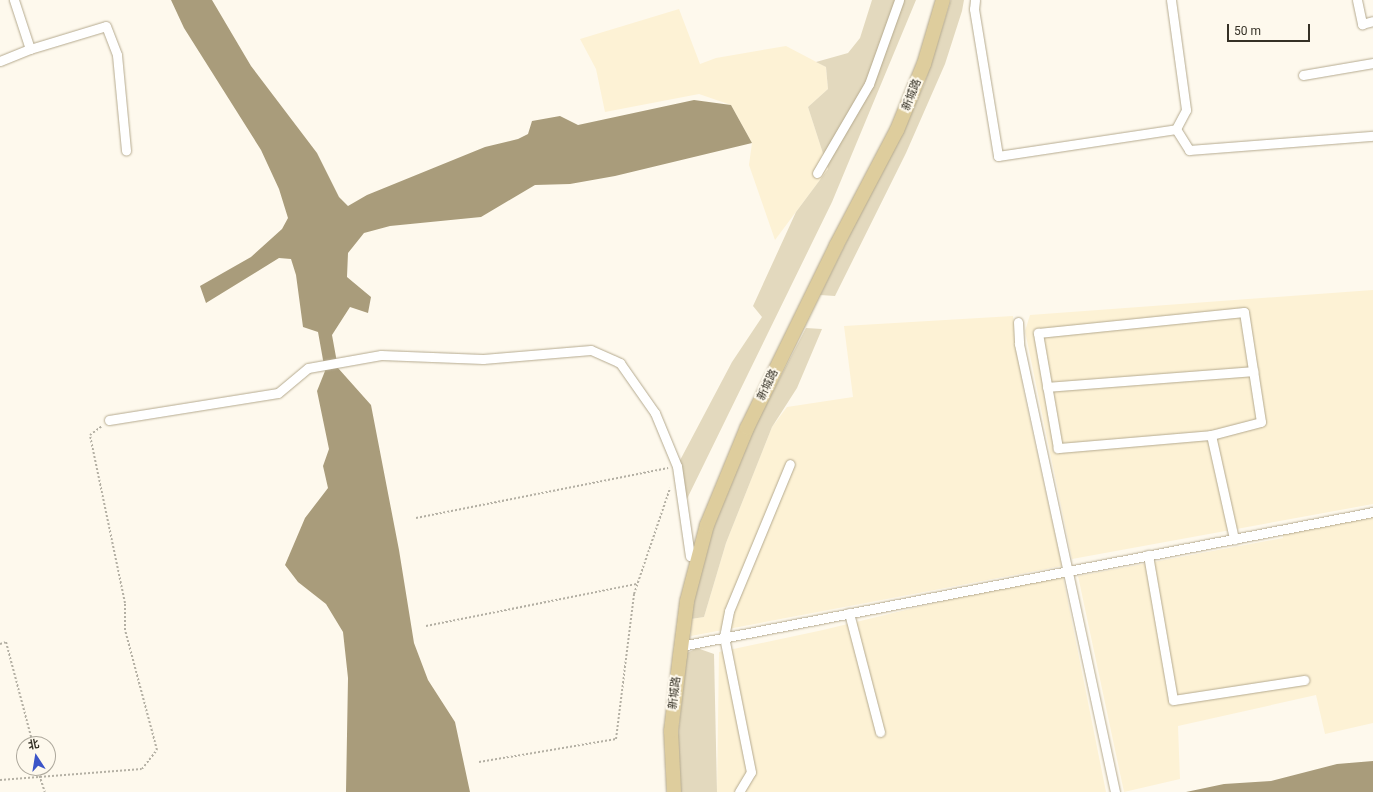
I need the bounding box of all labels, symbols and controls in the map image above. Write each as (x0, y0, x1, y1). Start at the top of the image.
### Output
scale bar (1229, 16, 1312, 42)
text: 50 m (1234, 24, 1261, 38)
street label: 新城路 (900, 77, 924, 113)
street label: 新城路 (755, 367, 781, 403)
street label: 新城路 (666, 676, 684, 710)
north arrow (16, 736, 56, 776)
text: 北 (27, 737, 40, 752)

